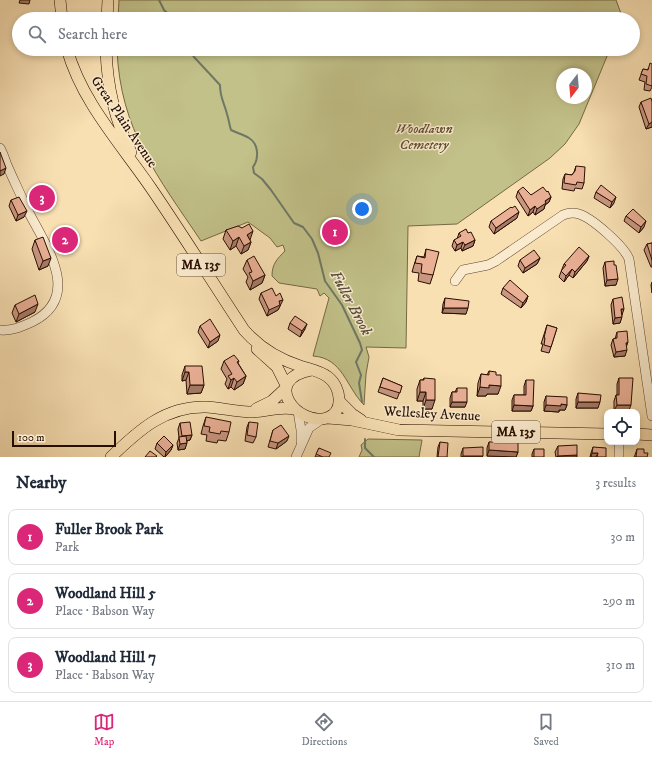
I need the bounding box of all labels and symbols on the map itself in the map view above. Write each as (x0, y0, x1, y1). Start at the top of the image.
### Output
north arrow (556, 68, 592, 104)
street label: Great Plain Avenue (87, 73, 161, 171)
park label: Woodlawn Cemetery (395, 120, 453, 154)
pin: 3 (29, 183, 55, 213)
your location (352, 199, 372, 219)
pin: 1 (322, 217, 348, 247)
pin: 2 (52, 225, 78, 255)
road number: MA 135 (177, 254, 225, 276)
water label: Fuller Brook (326, 267, 376, 340)
street label: Wellesley Avenue (382, 402, 481, 426)
road number: MA 135 (492, 421, 540, 443)
scale bar (12, 429, 116, 448)

